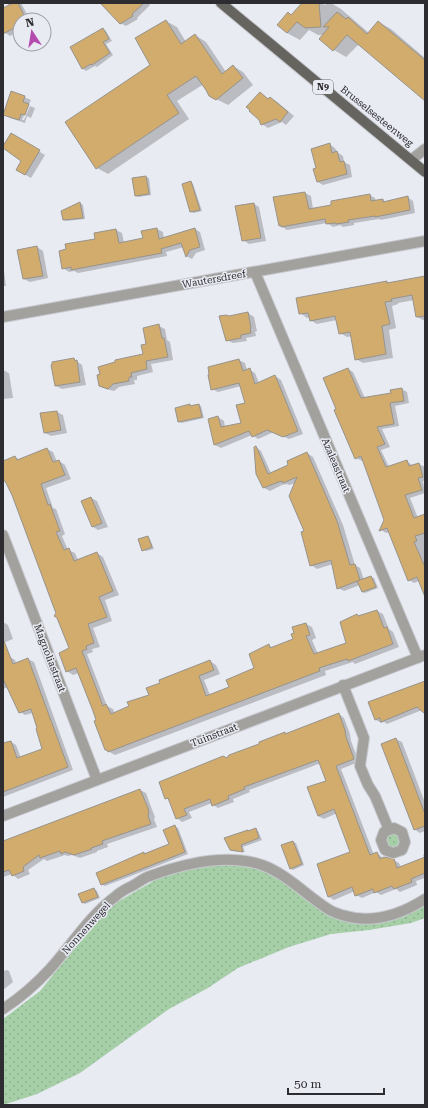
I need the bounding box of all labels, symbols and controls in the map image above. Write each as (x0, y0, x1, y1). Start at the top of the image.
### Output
north arrow (12, 12, 52, 52)
text: N (25, 15, 36, 30)
road number: N9 (313, 80, 333, 94)
street label: Brusselsesteenweg (339, 83, 416, 149)
street label: Wautersdreef (181, 268, 248, 290)
street label: Azaleastraat (320, 436, 353, 494)
street label: Magnoliastraat (32, 623, 68, 694)
street label: Tuinstraat (189, 721, 239, 749)
street label: Nonnenwegel (60, 900, 112, 956)
scale bar (288, 1070, 384, 1096)
text: 50 m (294, 1077, 321, 1091)

